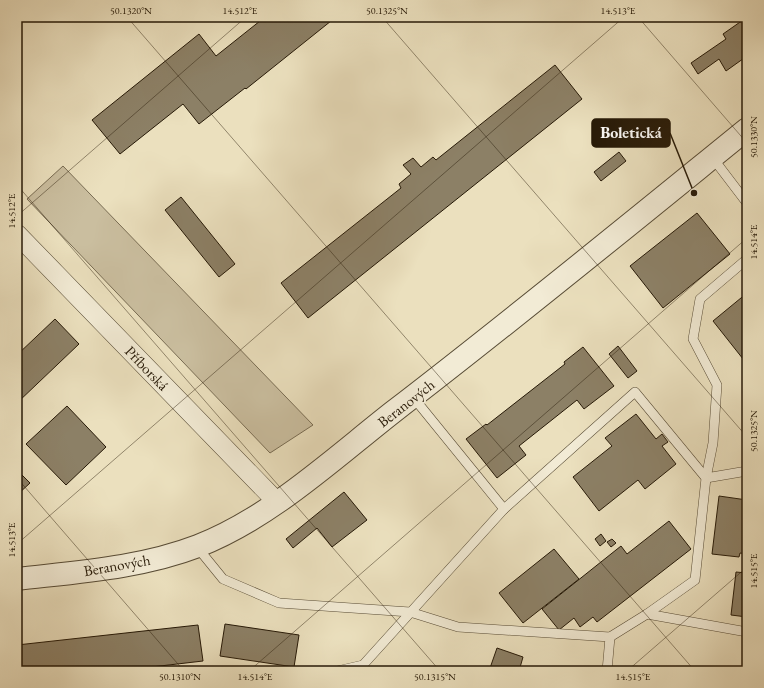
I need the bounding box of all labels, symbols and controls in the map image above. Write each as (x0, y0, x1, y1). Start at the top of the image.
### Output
text: 50.1320°N (110, 4, 152, 17)
text: 14.512°E (223, 4, 258, 17)
text: 50.1325°N (366, 4, 408, 17)
text: 14.513°E (601, 4, 636, 17)
text: 50.1330°N (747, 116, 760, 158)
callout: Boletická (592, 119, 670, 147)
text: Boletická (600, 122, 663, 143)
text: 14.512°E (5, 193, 18, 228)
text: 14.514°E (747, 224, 760, 259)
street label: Příborská (121, 342, 173, 394)
street label: Beranových (374, 375, 439, 431)
text: 50.1325°N (747, 410, 760, 452)
text: 14.513°E (5, 522, 18, 557)
street label: Beranových (82, 550, 152, 580)
text: 14.515°E (747, 553, 760, 588)
text: 50.1310°N (159, 670, 201, 683)
text: 14.514°E (238, 670, 273, 683)
text: 50.1315°N (414, 670, 456, 683)
text: 14.515°E (616, 670, 651, 683)

